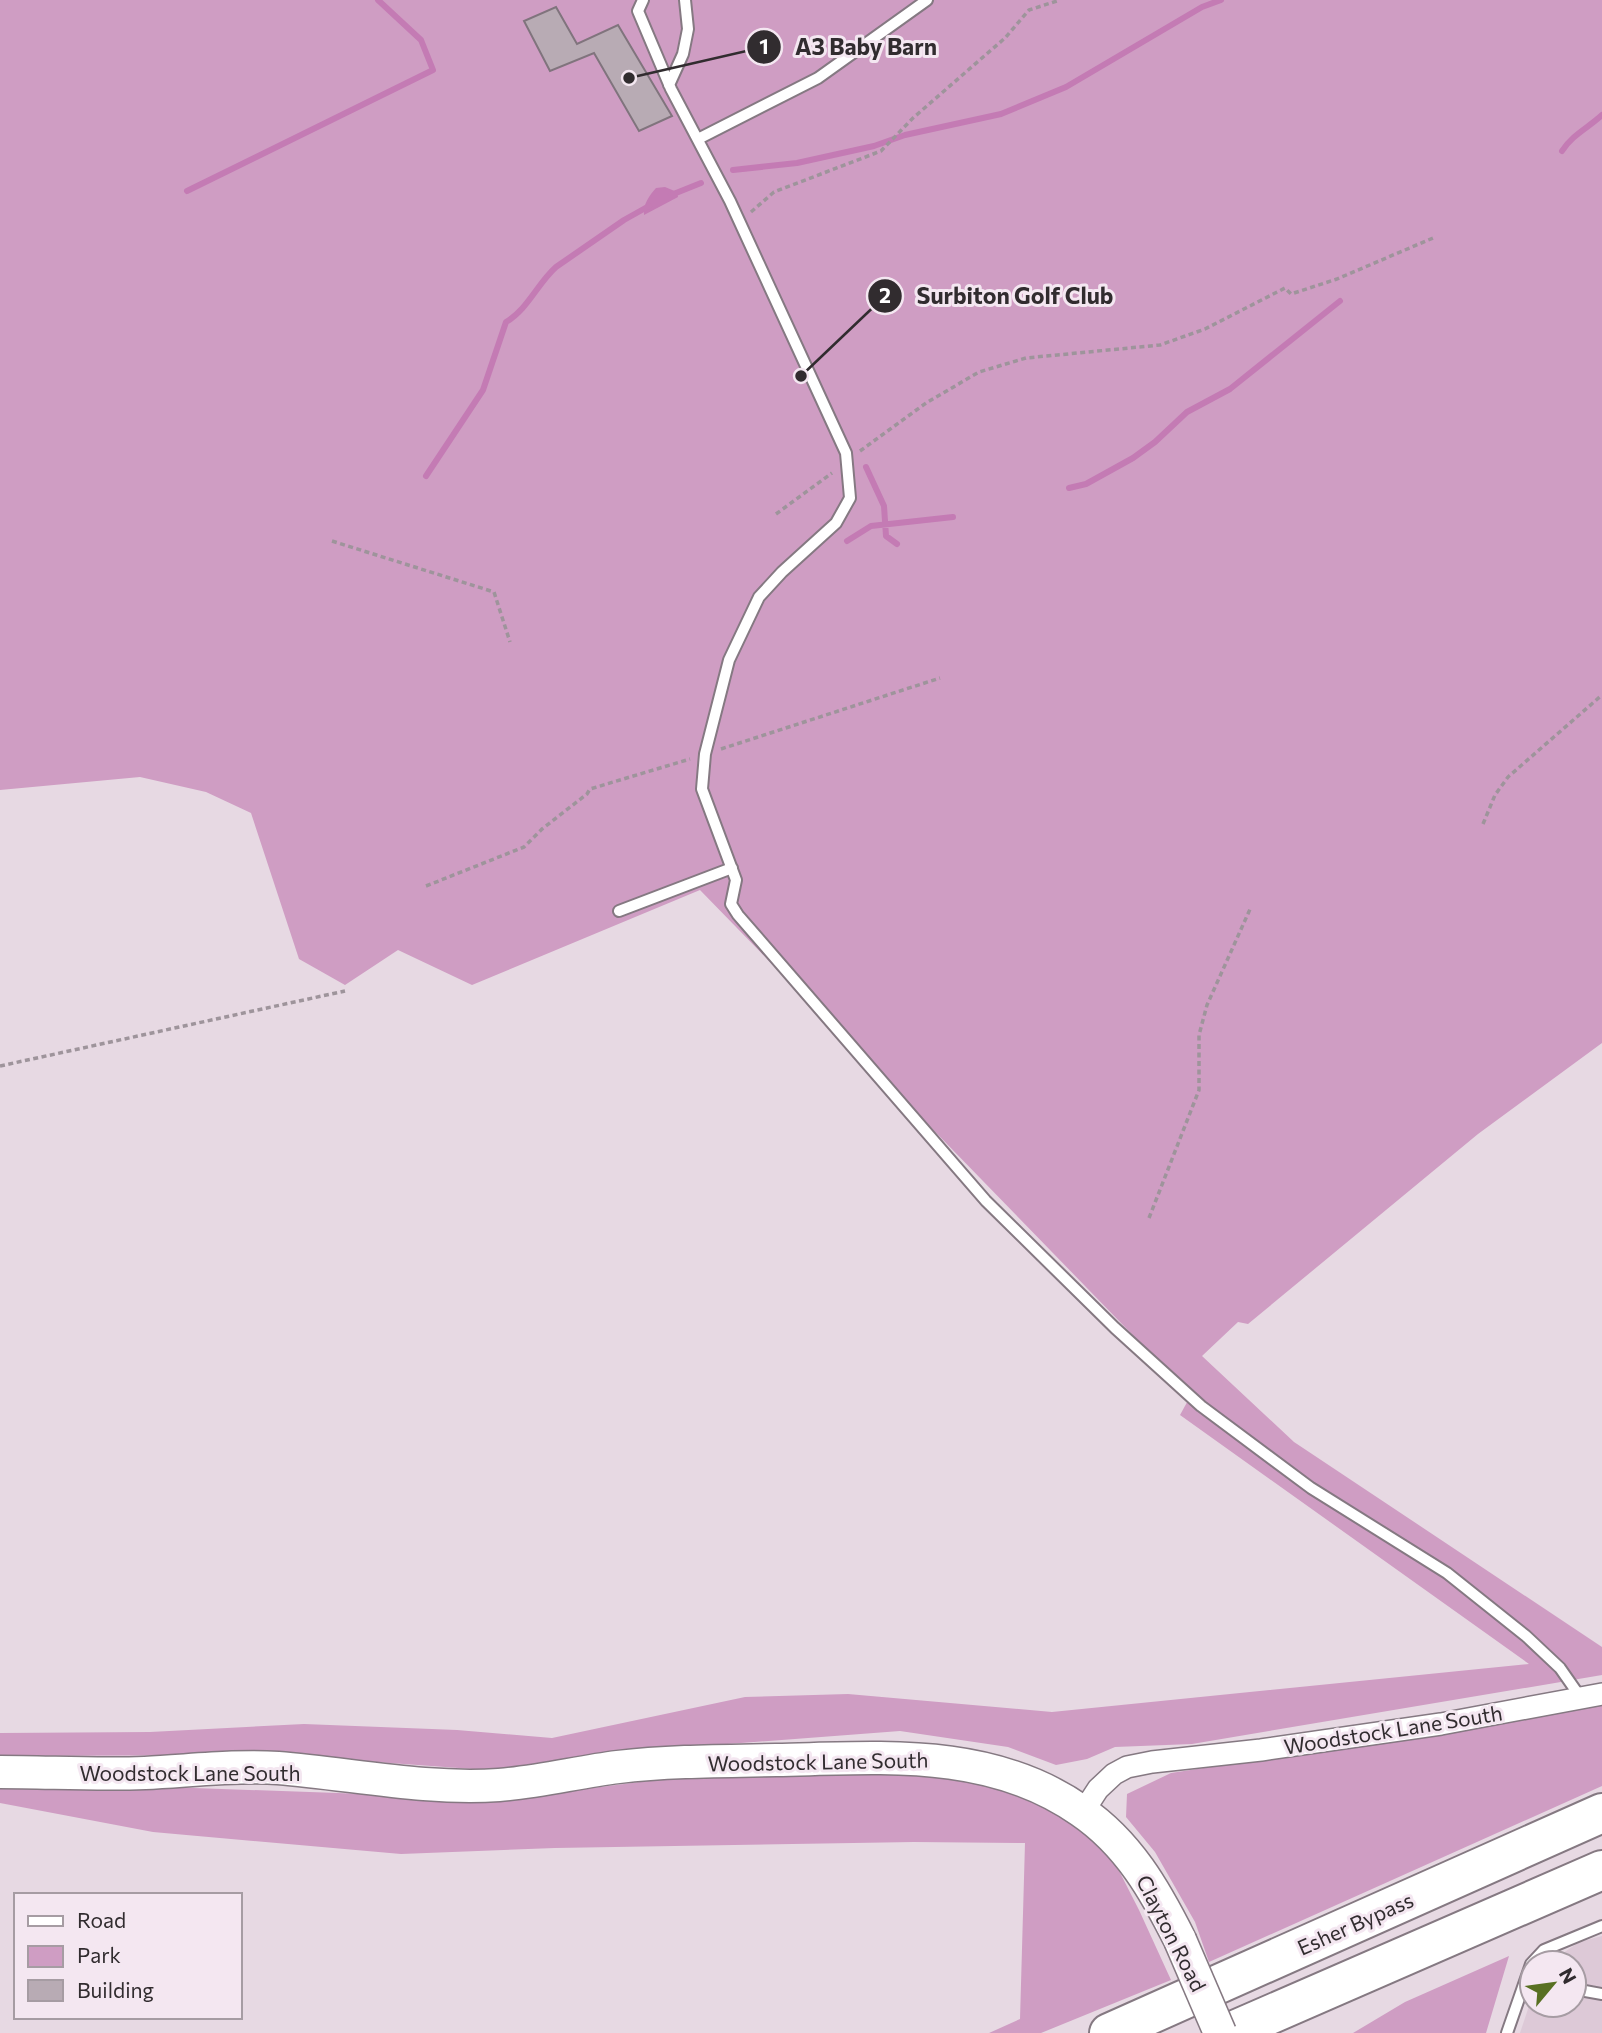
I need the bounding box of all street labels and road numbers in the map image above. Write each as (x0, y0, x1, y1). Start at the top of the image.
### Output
street label: Woodstock Lane South (1282, 1699, 1504, 1759)
street label: Woodstock Lane South (707, 1747, 929, 1775)
street label: Woodstock Lane South (80, 1760, 300, 1785)
street label: Clayton Road (1132, 1871, 1212, 1995)
street label: Esher Bypass (1293, 1886, 1417, 1960)

